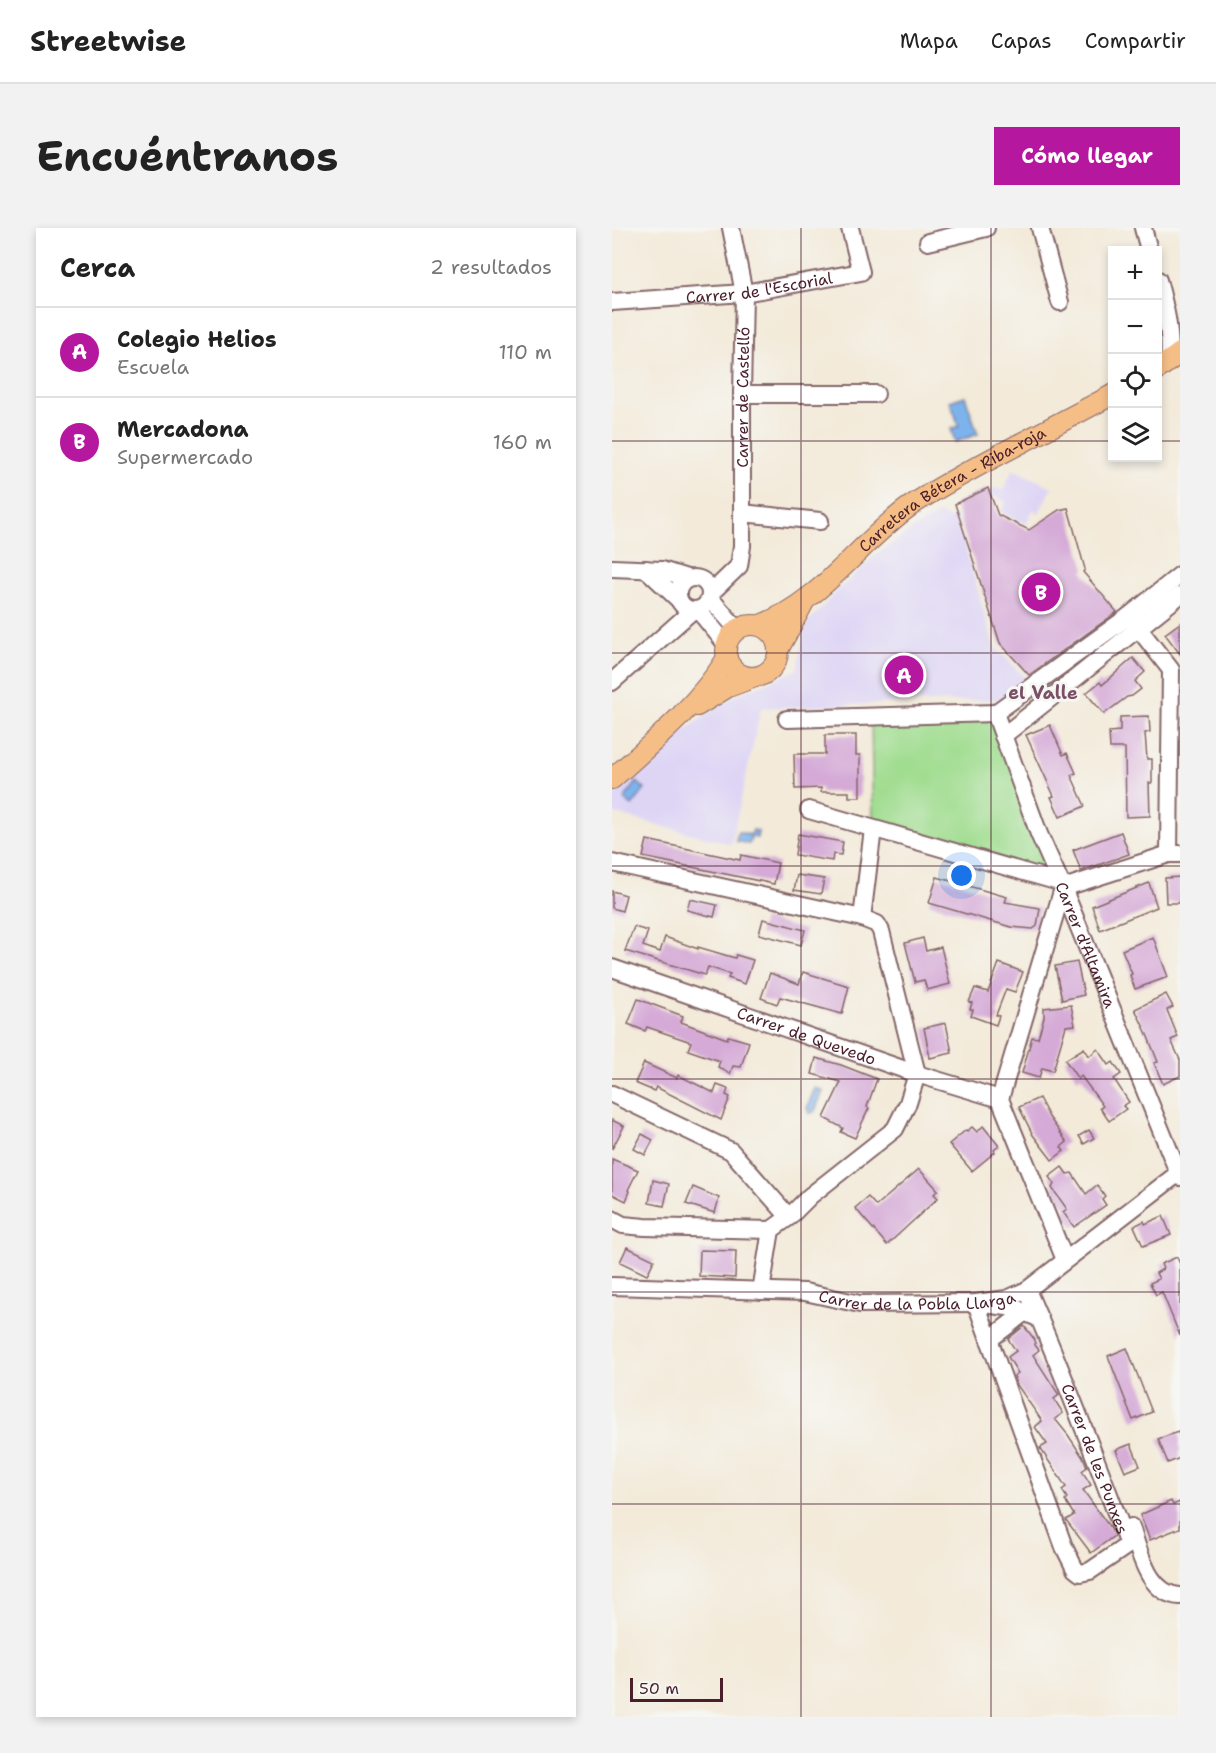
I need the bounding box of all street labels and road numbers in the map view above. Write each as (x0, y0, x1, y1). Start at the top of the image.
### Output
street label: Carrer de l'Escorial (685, 267, 834, 308)
street label: Carrer de Castelló (732, 326, 754, 468)
street label: Carretera Bétera - Riba-roja (854, 422, 1049, 557)
street label: Carrer d'Altamira (1050, 878, 1120, 1011)
street label: Carrer de Quevedo (734, 1002, 879, 1070)
street label: Carrer de la Pobla Llarga (817, 1285, 1019, 1315)
street label: Carrer de les Punxes (1056, 1381, 1133, 1537)

